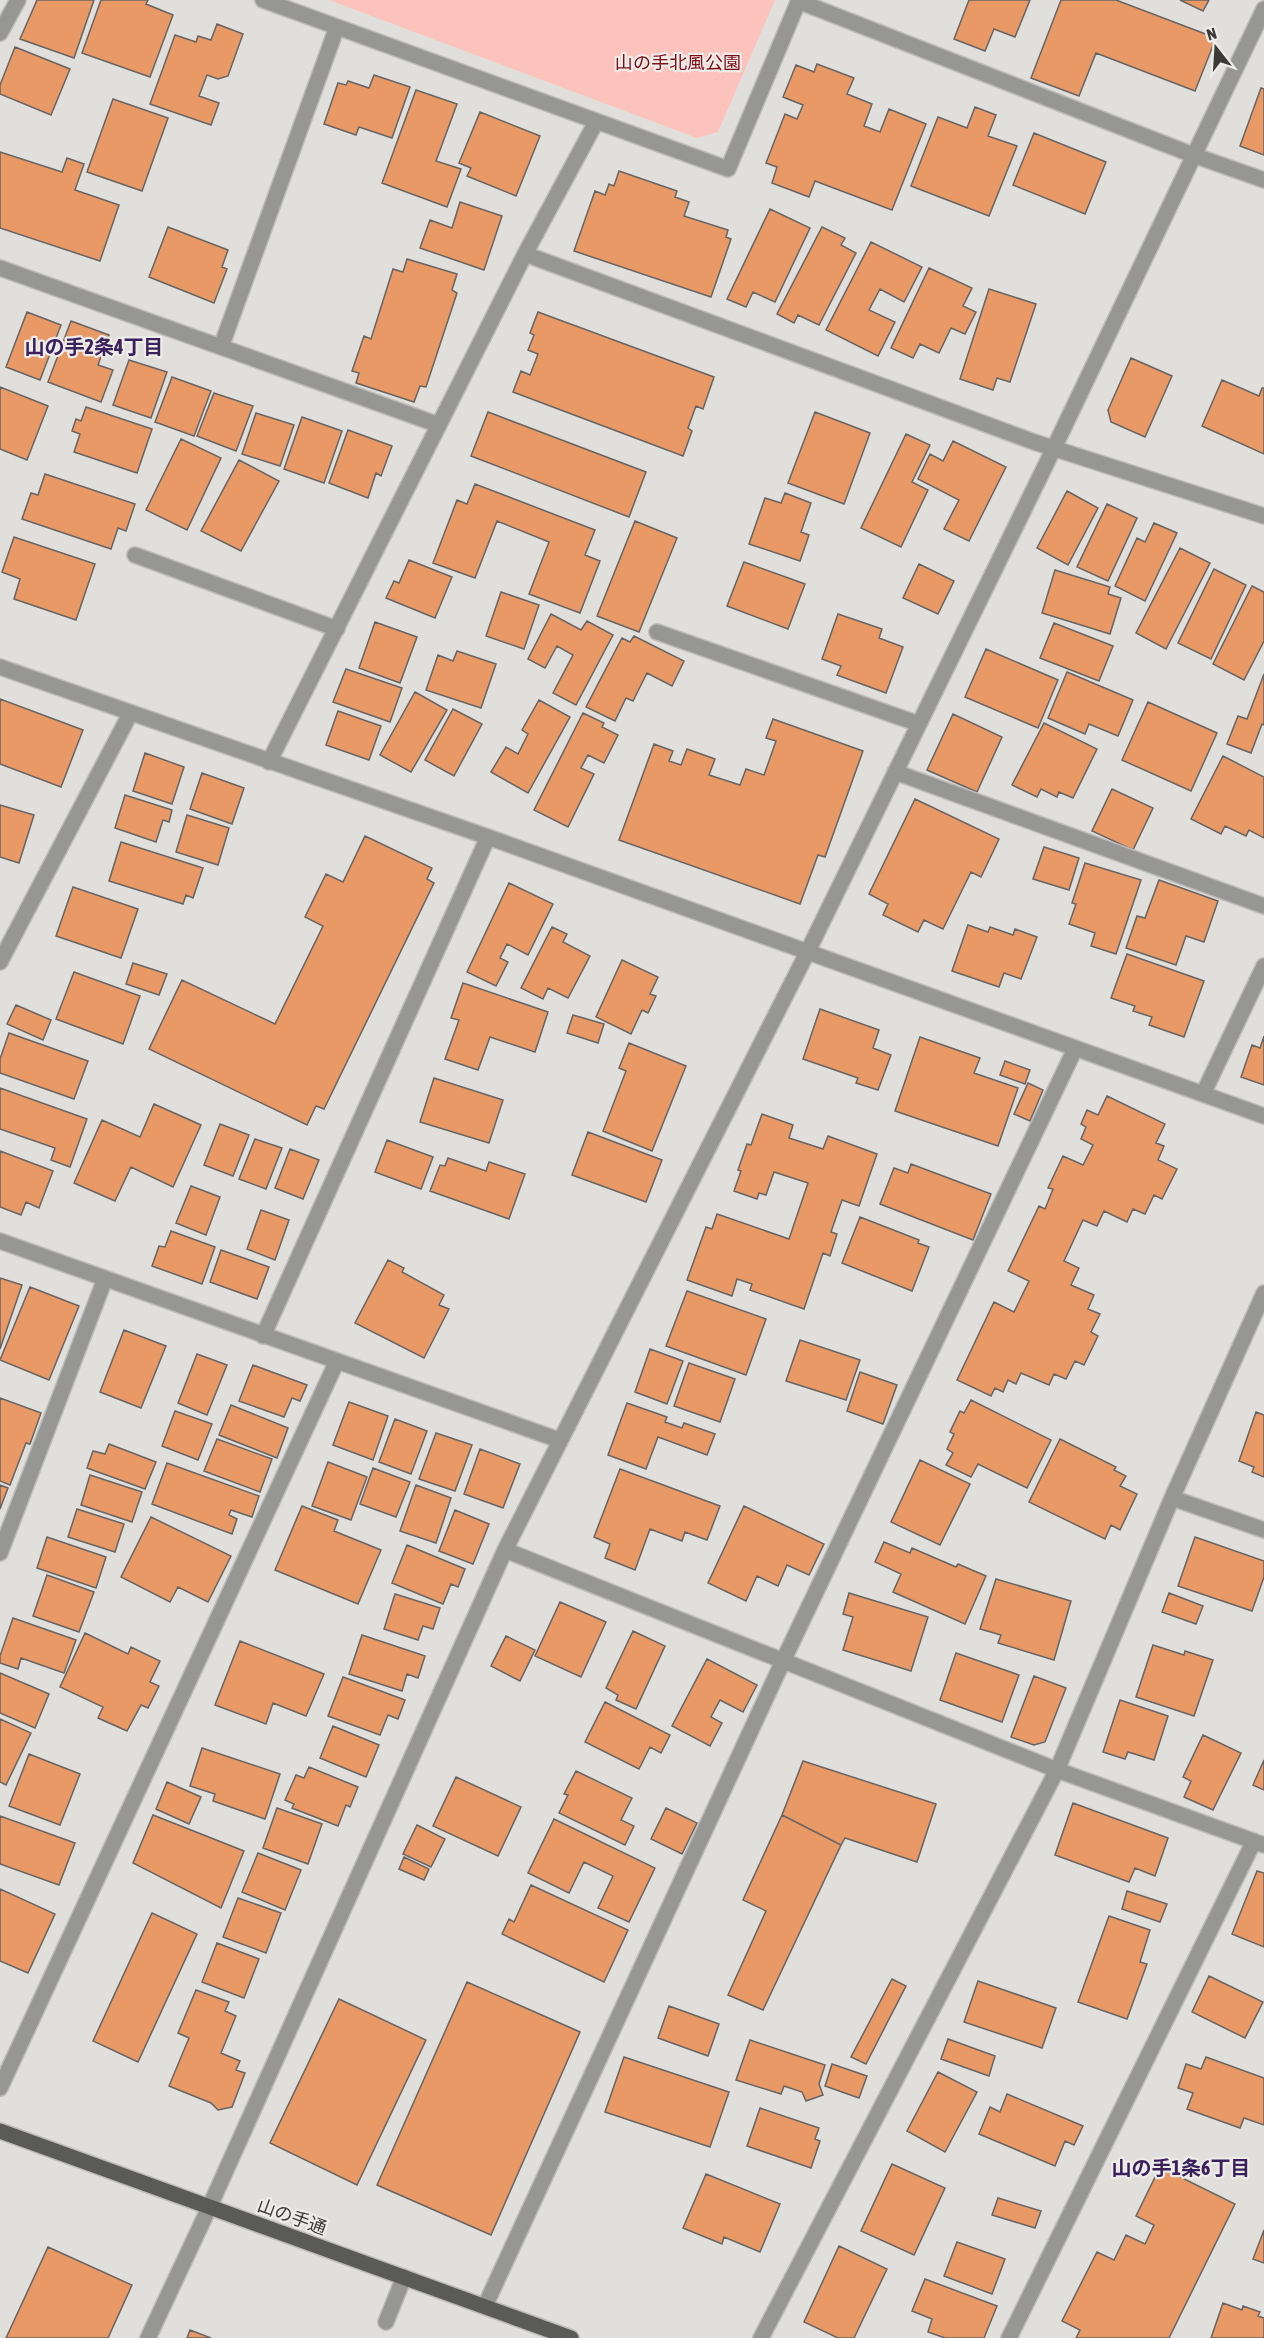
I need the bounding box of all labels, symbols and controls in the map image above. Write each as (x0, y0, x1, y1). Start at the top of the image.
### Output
north arrow (1186, 18, 1246, 78)
text: N (1204, 24, 1219, 44)
park label: 山の手北風公園 (615, 52, 741, 73)
district label: 山の手2条4丁目 (25, 335, 163, 358)
district label: 山の手1条6丁目 (1112, 2156, 1250, 2179)
street label: 山の手通 (255, 2194, 330, 2239)

